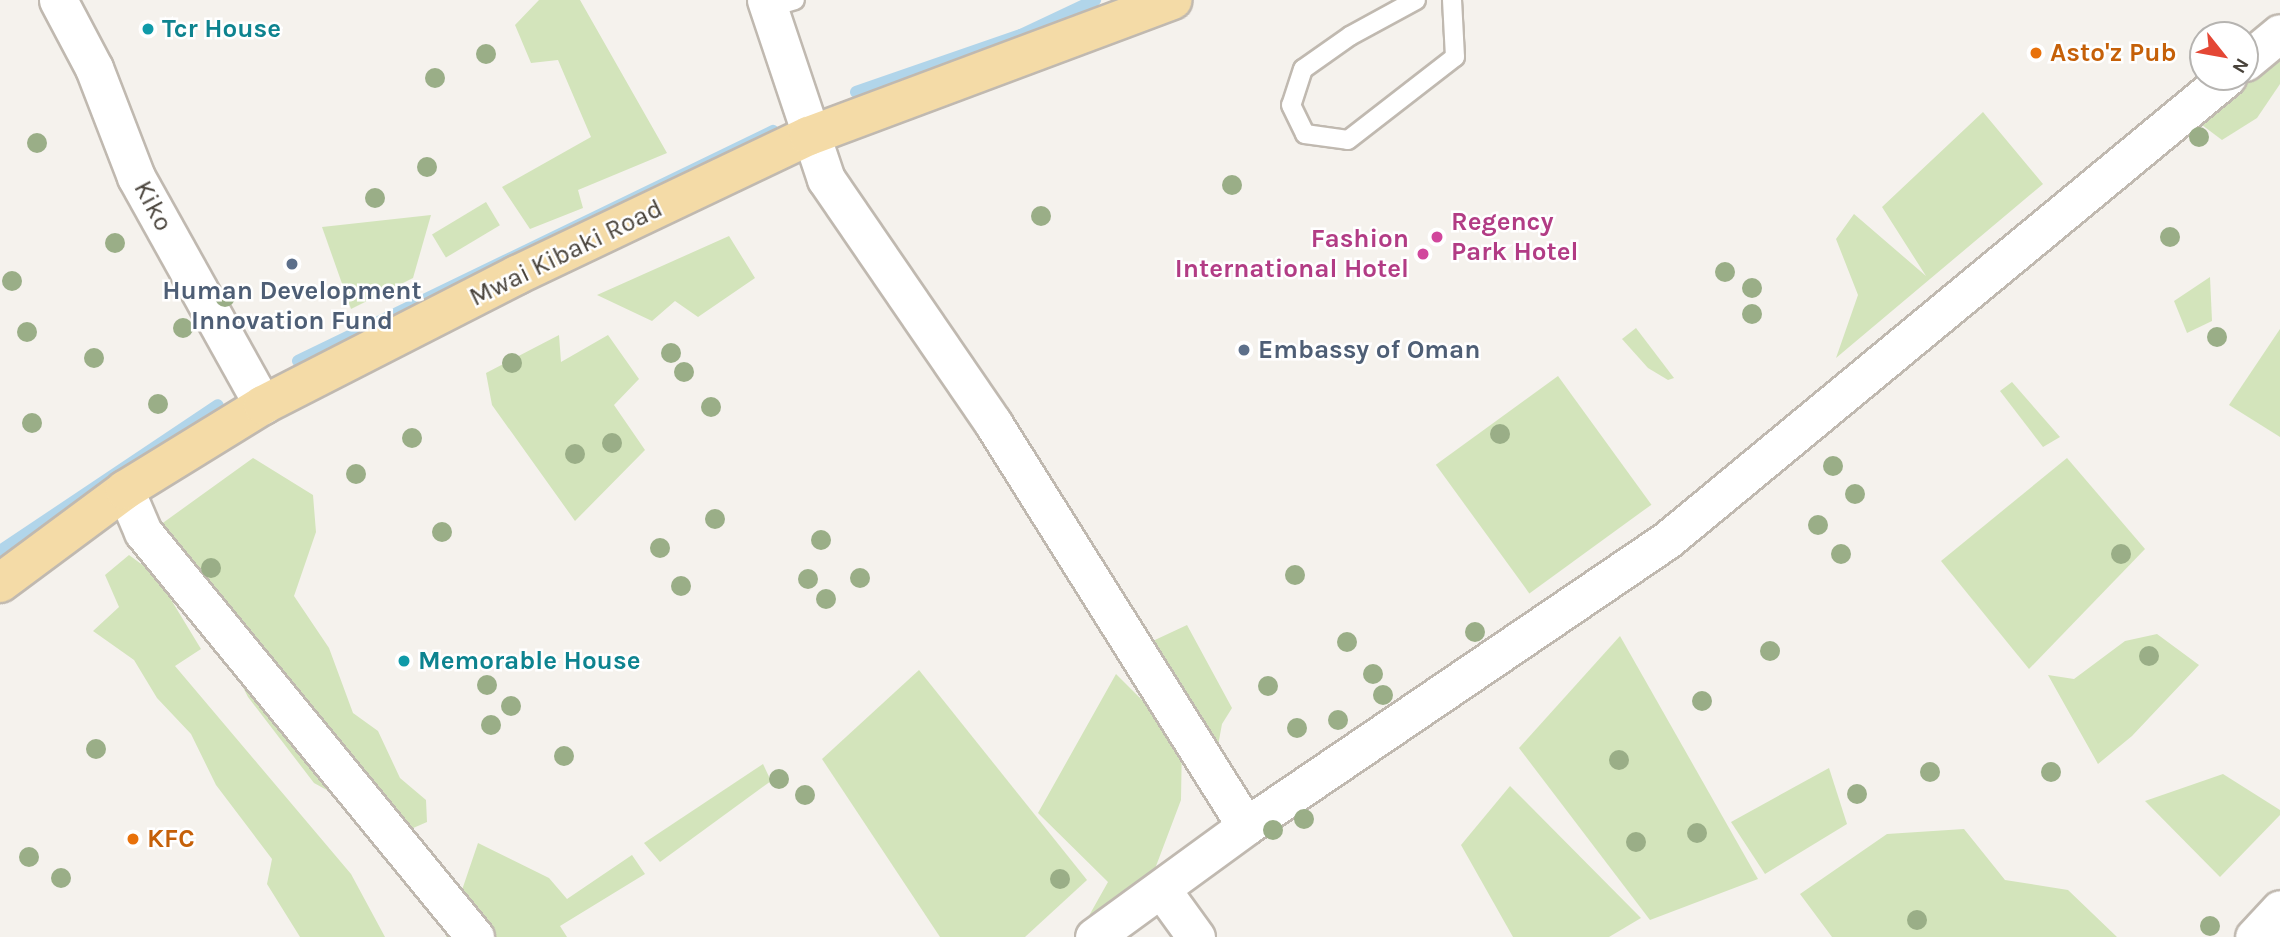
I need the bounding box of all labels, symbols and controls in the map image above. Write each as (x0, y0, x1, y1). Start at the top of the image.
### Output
place label: Tcr House (162, 13, 281, 45)
marker: Tcr House (140, 21, 156, 37)
north arrow (2189, 21, 2259, 91)
place label: Asto'z Pub (2050, 37, 2176, 69)
marker: Asto'z Pub (2028, 45, 2044, 61)
text: N (2227, 54, 2253, 77)
street label: Kiko (127, 176, 179, 236)
street label: Mwai Kibaki Road (464, 193, 668, 313)
place label: Regency Park Hotel (1451, 206, 1578, 268)
place label: Fashion International Hotel (1175, 223, 1409, 284)
marker: Regency Park Hotel (1429, 229, 1445, 245)
marker: Fashion International Hotel (1415, 246, 1431, 262)
marker: Human Development Innovation Fund (284, 256, 300, 272)
place label: Human Development Innovation Fund (162, 275, 422, 336)
place label: Embassy of Oman (1258, 334, 1480, 366)
marker: Embassy of Oman (1236, 342, 1252, 358)
place label: Memorable House (418, 645, 640, 677)
marker: Memorable House (396, 653, 412, 669)
place label: KFC (147, 823, 195, 855)
marker: KFC (125, 831, 141, 847)

